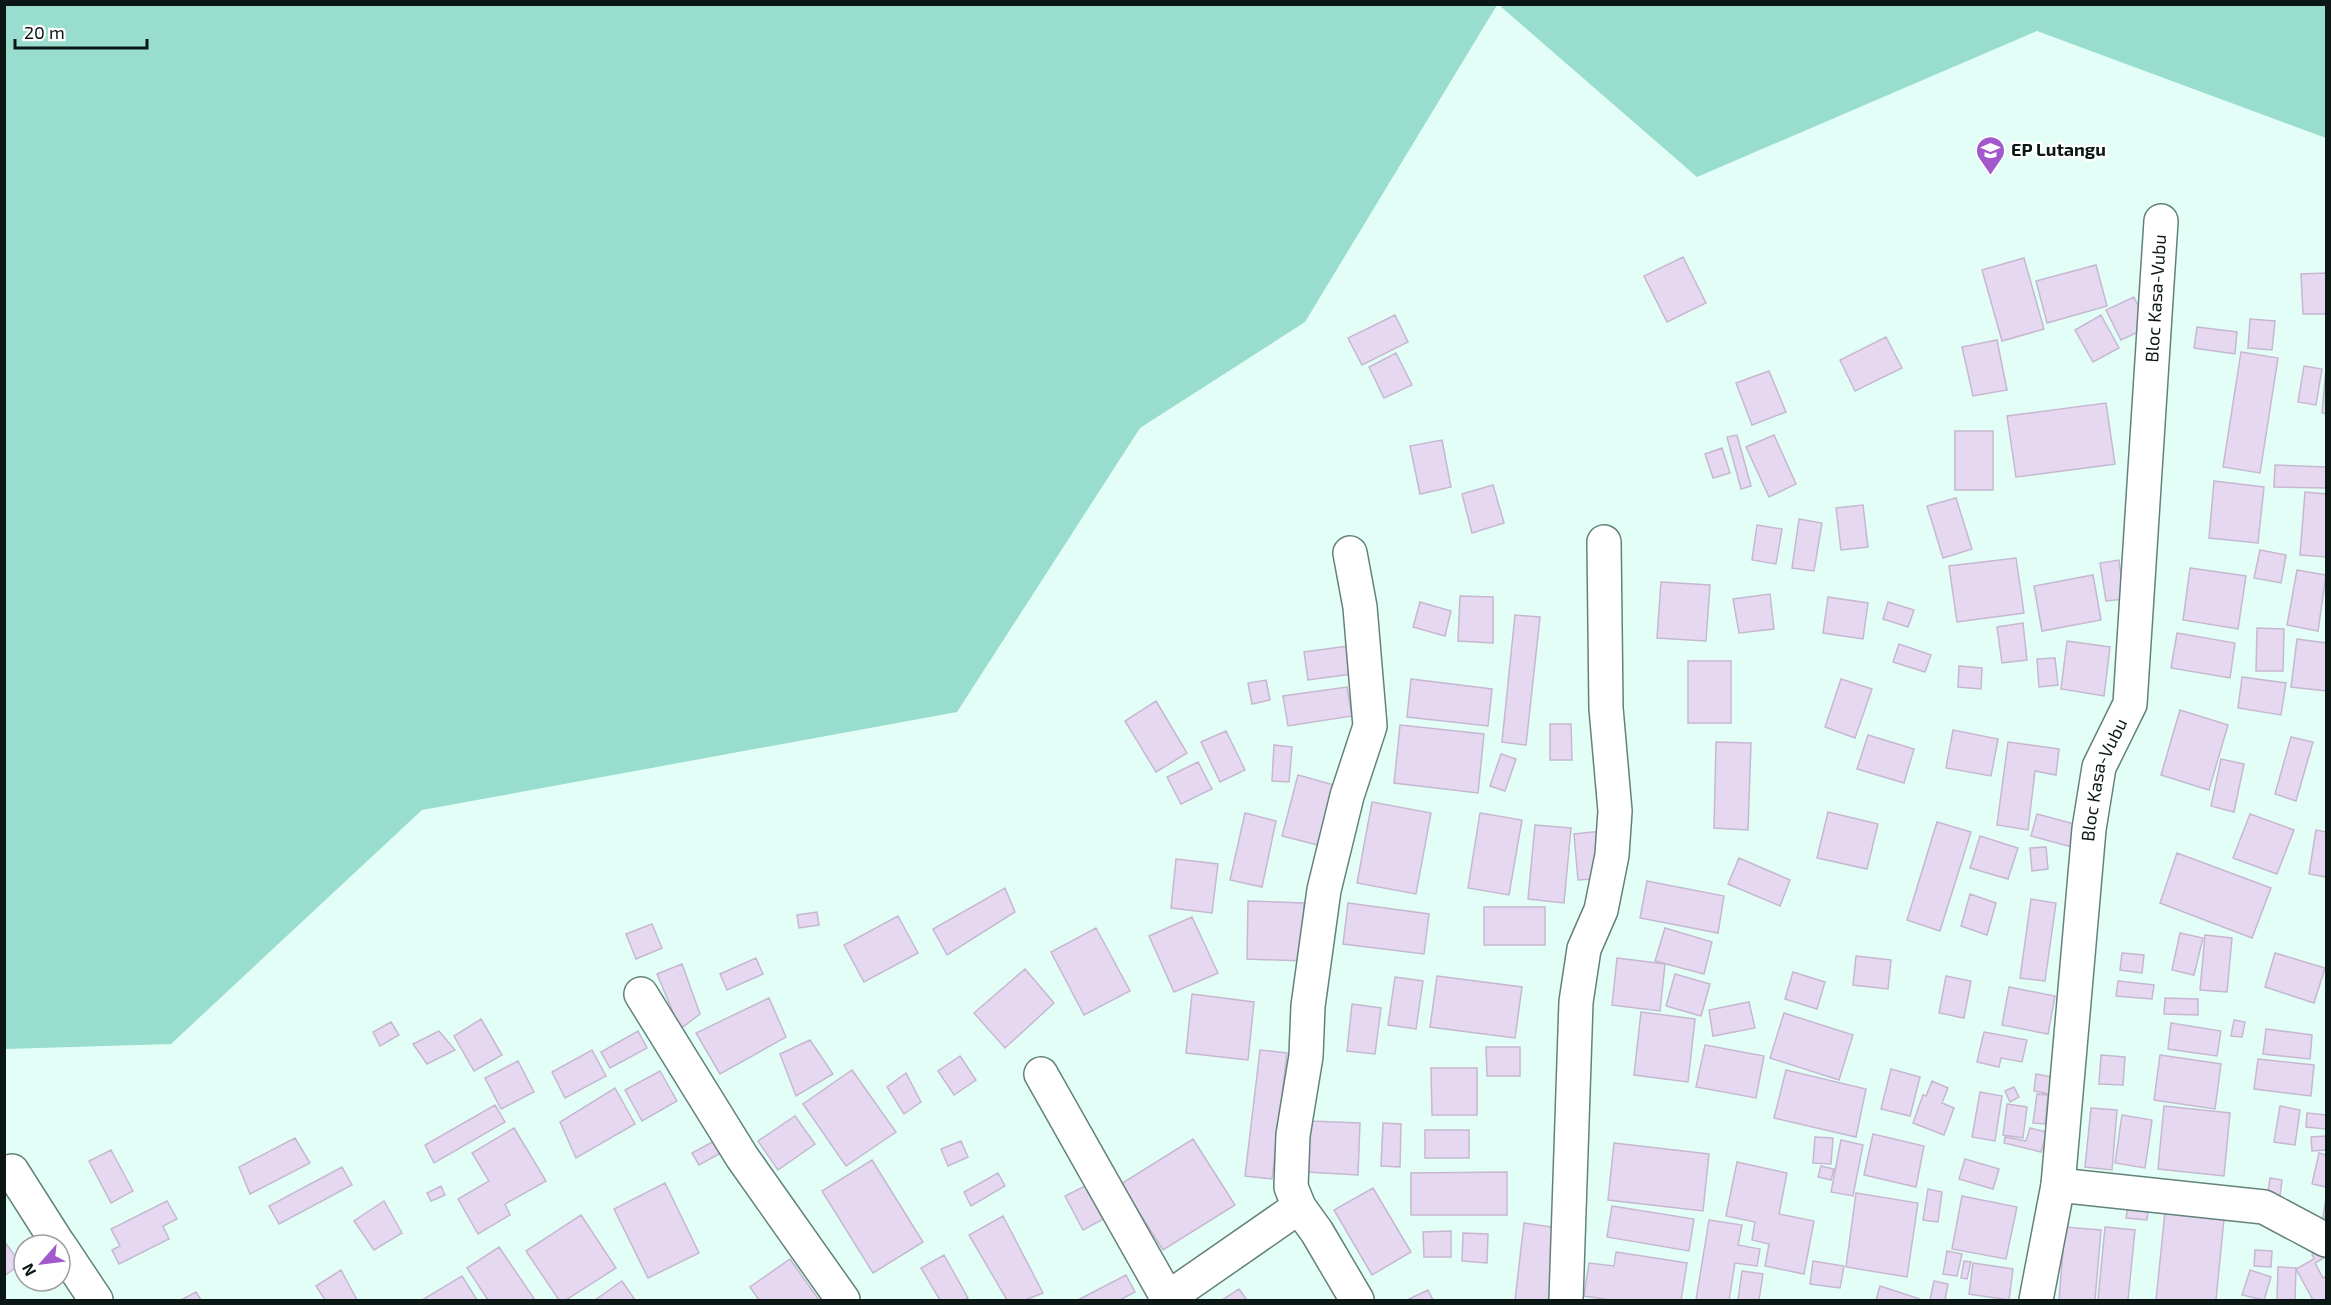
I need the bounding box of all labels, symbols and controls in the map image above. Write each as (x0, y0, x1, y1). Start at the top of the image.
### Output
scale bar (15, 12, 147, 50)
text: 20 m (24, 21, 65, 43)
school or university icon: EP Lutangu (1974, 134, 2006, 176)
place label: EP Lutangu (2011, 138, 2106, 160)
street label: Bloc Kasa-Vubu (2140, 234, 2170, 363)
street label: Bloc Kasa-Vubu (2076, 714, 2131, 842)
north arrow (12, 1233, 72, 1293)
text: N (17, 1261, 39, 1280)

